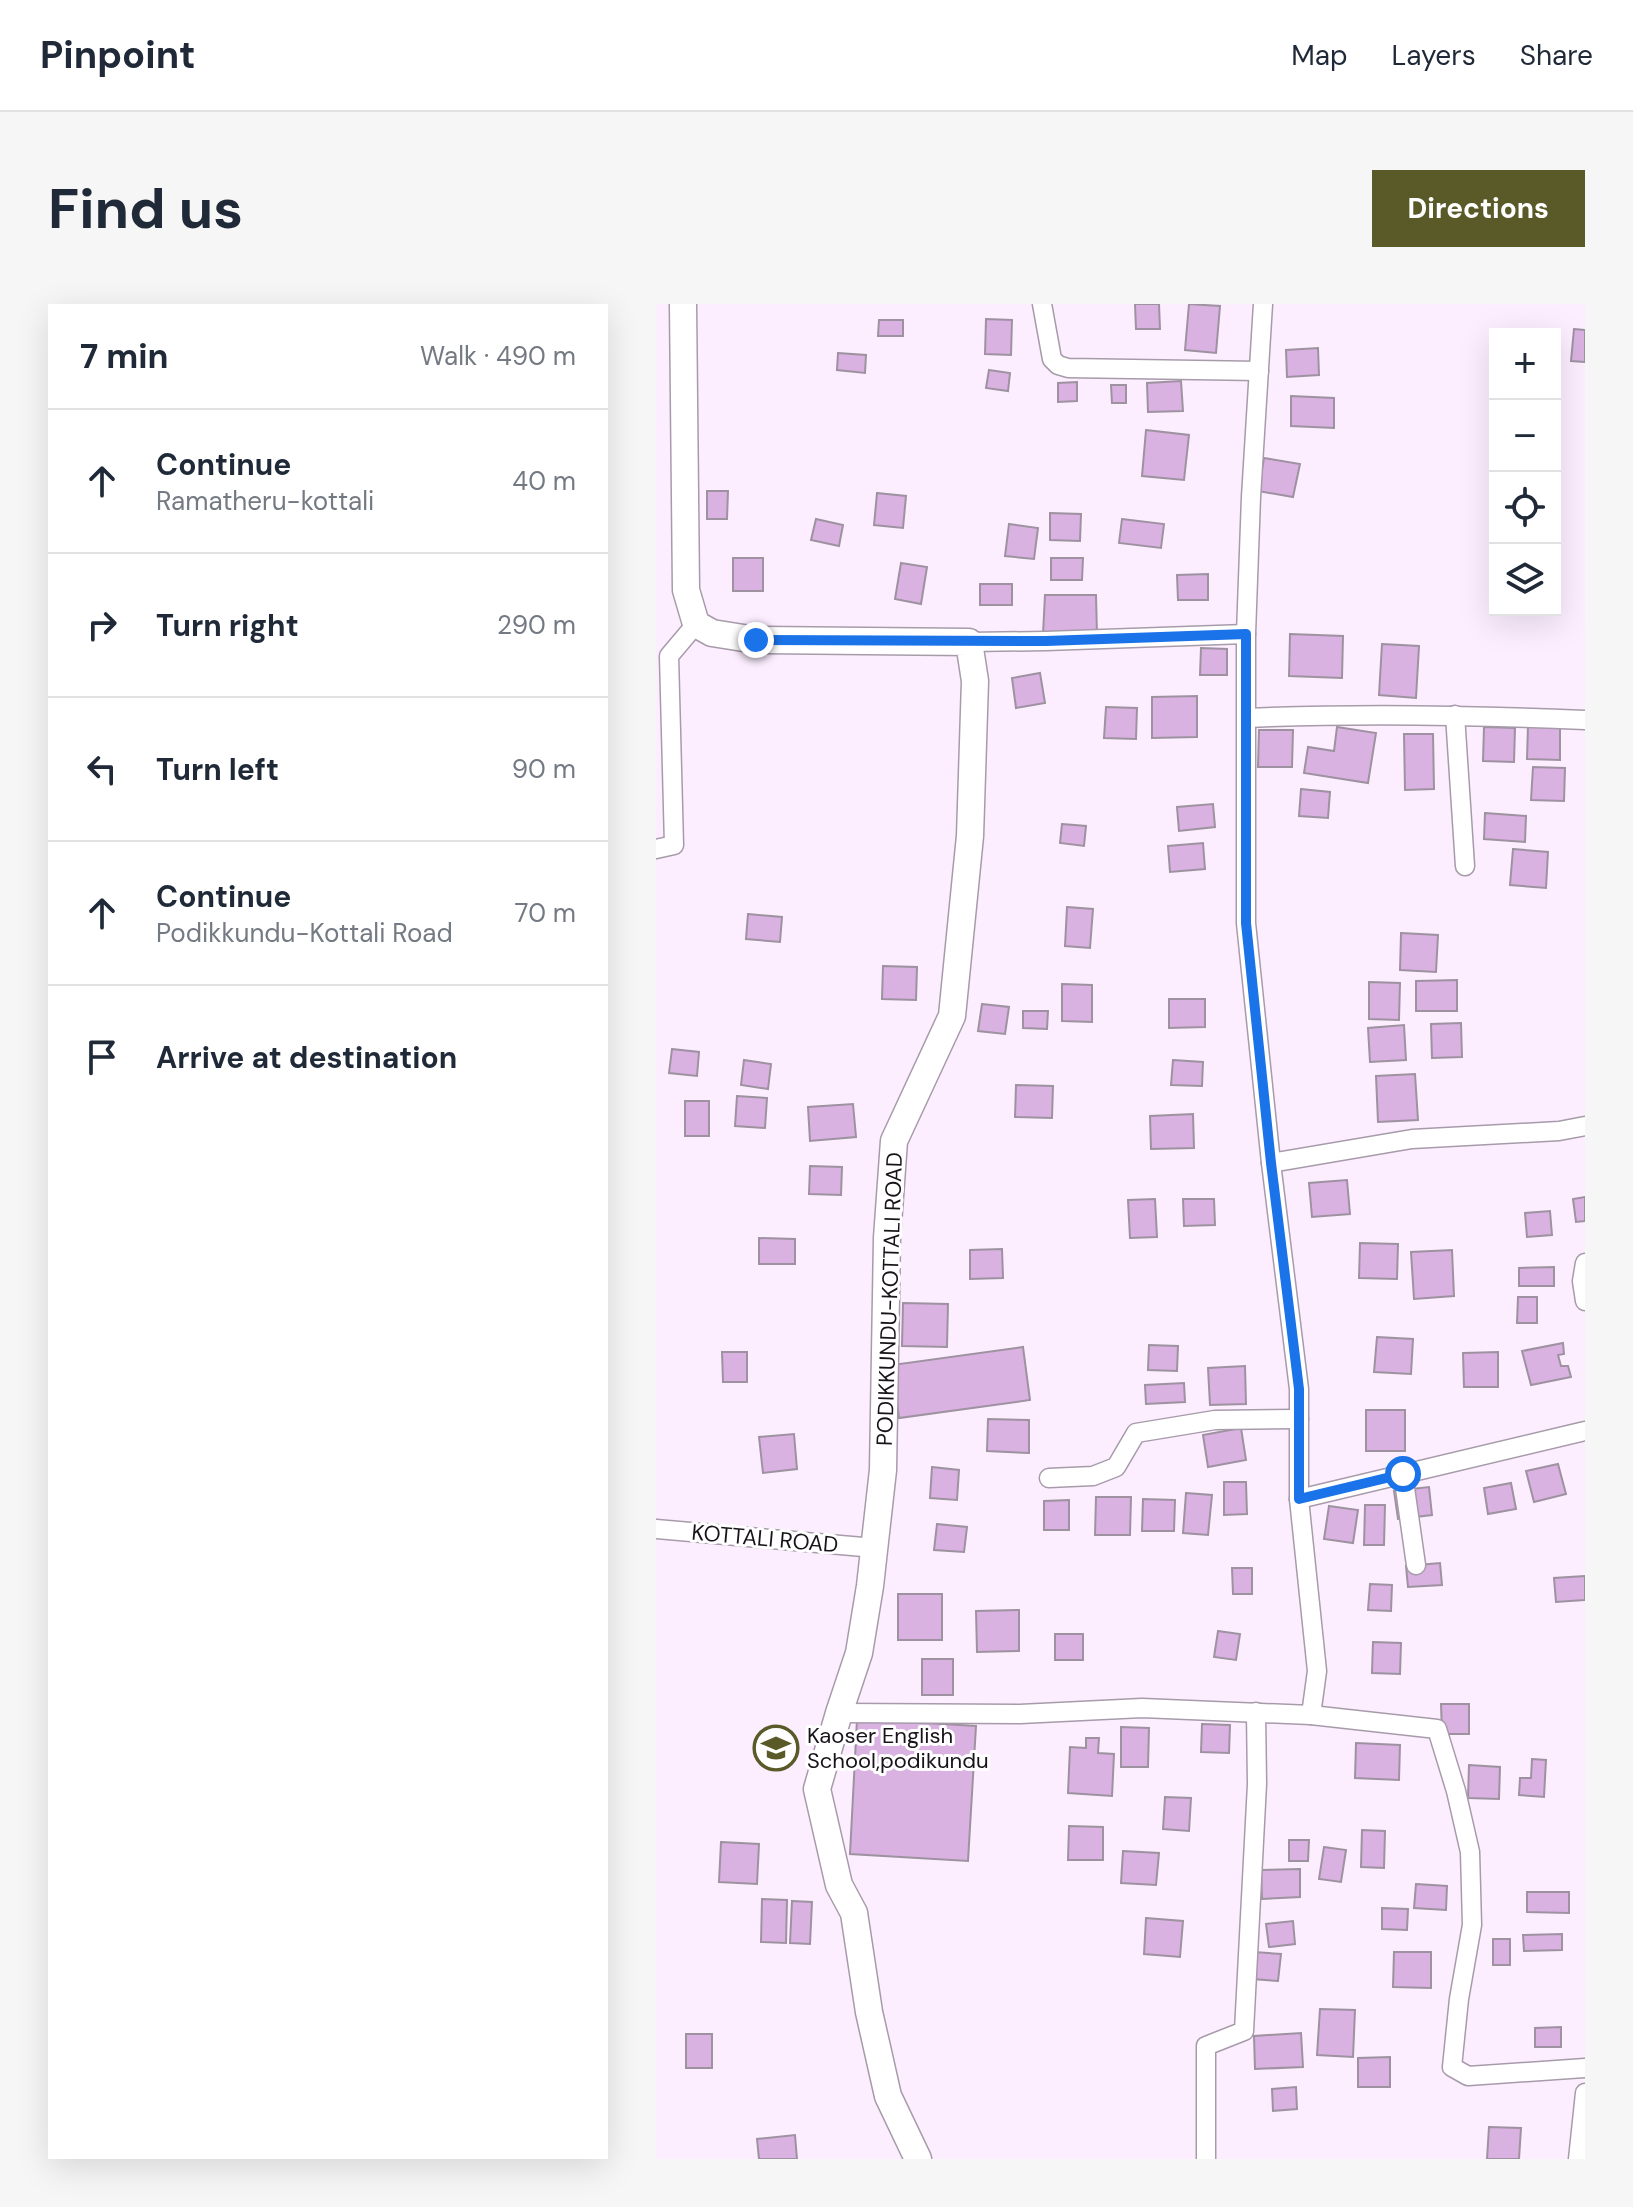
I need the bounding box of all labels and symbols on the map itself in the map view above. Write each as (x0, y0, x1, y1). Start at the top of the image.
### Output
route end (738, 622, 774, 658)
street label: PODIKKUNDU-KOTTALI ROAD (870, 1152, 909, 1446)
route start (1385, 1456, 1421, 1492)
street label: KOTTALI ROAD (690, 1518, 839, 1559)
place label: Kaoser English School,podikundu (807, 1721, 989, 1775)
school or university icon: Kaoser English School,podikundu (752, 1724, 800, 1772)

